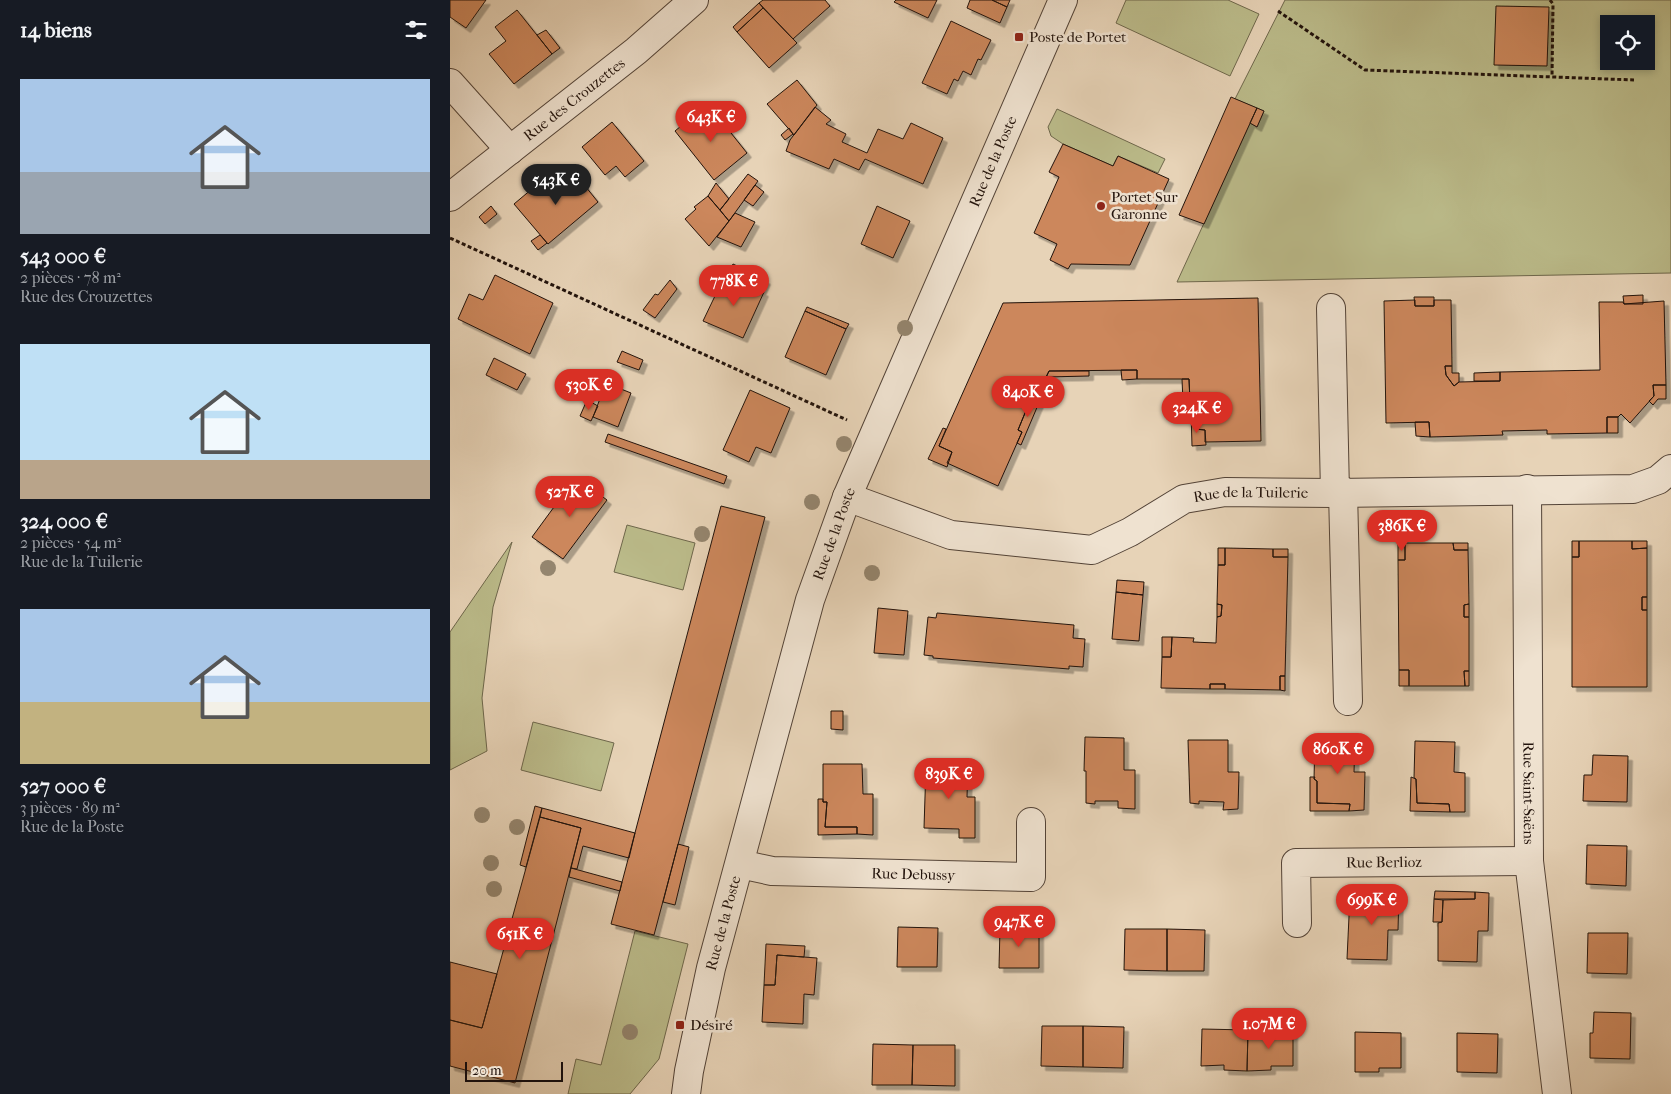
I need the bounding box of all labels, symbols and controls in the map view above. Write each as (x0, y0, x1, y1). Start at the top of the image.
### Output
map controls (1600, 15, 1655, 70)
button: locate (1600, 15, 1655, 70)
icon: filters (402, 16, 430, 44)
text: 14 biens (20, 18, 92, 42)
place label: Poste de Portet (1029, 28, 1127, 46)
marker: Poste de Portet (1013, 31, 1025, 43)
street label: Rue des Crouzettes (520, 54, 629, 145)
pin: 643K € (670, 100, 752, 143)
text: 643K € (686, 107, 736, 126)
icon: home (180, 112, 270, 202)
street label: Rue de la Poste (965, 113, 1021, 210)
pin: 543K € (515, 164, 597, 206)
text: 543K € (532, 170, 580, 189)
place label: Portet Sur Garonne (1111, 188, 1178, 223)
marker: Portet Sur Garonne (1095, 200, 1107, 212)
text: 543 000 € (20, 244, 106, 268)
pin: 778K € (693, 264, 775, 307)
text: 2 pièces · 78 m² (20, 268, 121, 287)
text: 778K € (710, 271, 758, 290)
text: Rue des Crouzettes (20, 287, 152, 306)
pin: 530K € (548, 368, 630, 411)
text: 530K € (566, 375, 612, 394)
pin: 840K € (987, 376, 1069, 418)
icon: home (180, 377, 270, 467)
text: 840K € (1003, 382, 1053, 401)
pin: 324K € (1156, 392, 1238, 434)
text: 324K € (1173, 398, 1221, 417)
pin: 527K € (529, 476, 611, 518)
text: 527K € (546, 482, 594, 501)
street label: Rue de la Tuilerie (1192, 483, 1309, 506)
street label: Rue de la Poste (809, 484, 859, 583)
text: 324 000 € (20, 509, 108, 533)
pin: 386K € (1361, 510, 1443, 552)
text: 386K € (1378, 516, 1426, 535)
text: 2 pièces · 54 m² (20, 533, 121, 552)
text: Rue de la Tuilerie (20, 552, 143, 571)
icon: home (180, 642, 270, 732)
pin: 860K € (1297, 732, 1379, 775)
text: 860K € (1313, 739, 1363, 758)
street label: Rue Saint-Saëns (1519, 741, 1538, 845)
pin: 839K € (908, 758, 990, 800)
text: 839K € (925, 764, 973, 783)
text: 527 000 € (20, 774, 106, 798)
text: 3 pièces · 89 m² (20, 798, 120, 817)
text: Rue de la Poste (20, 817, 124, 836)
street label: Rue Berlioz (1346, 853, 1422, 872)
street label: Rue Debussy (871, 864, 956, 884)
street label: Rue de la Poste (702, 873, 745, 973)
pin: 699K € (1331, 884, 1413, 926)
text: 699K € (1347, 890, 1397, 909)
pin: 947K € (978, 906, 1060, 948)
text: 947K € (994, 912, 1044, 931)
pin: 651K € (479, 918, 561, 960)
text: 651K € (497, 924, 543, 943)
pin: 1.07M € (1223, 1008, 1315, 1050)
text: 1.07M € (1243, 1014, 1295, 1033)
place label: Désiré (690, 1016, 733, 1034)
marker: Désiré (674, 1019, 686, 1031)
scale bar (465, 1059, 562, 1082)
text: 20 m (472, 1062, 502, 1079)

